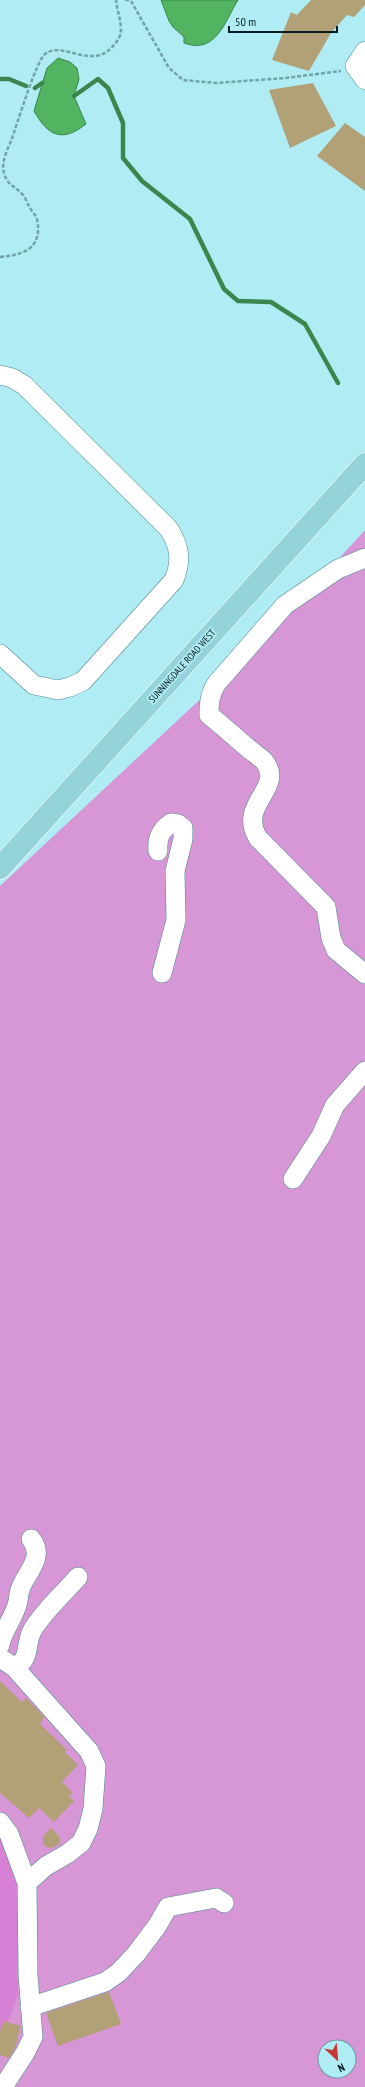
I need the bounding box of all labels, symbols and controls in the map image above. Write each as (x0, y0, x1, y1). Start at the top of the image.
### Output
scale bar (229, 8, 337, 34)
text: 50 m (235, 14, 256, 29)
street label: SUNNINGDALE ROAD WEST (145, 626, 219, 706)
north arrow (317, 2039, 357, 2079)
text: N (336, 2060, 347, 2076)

